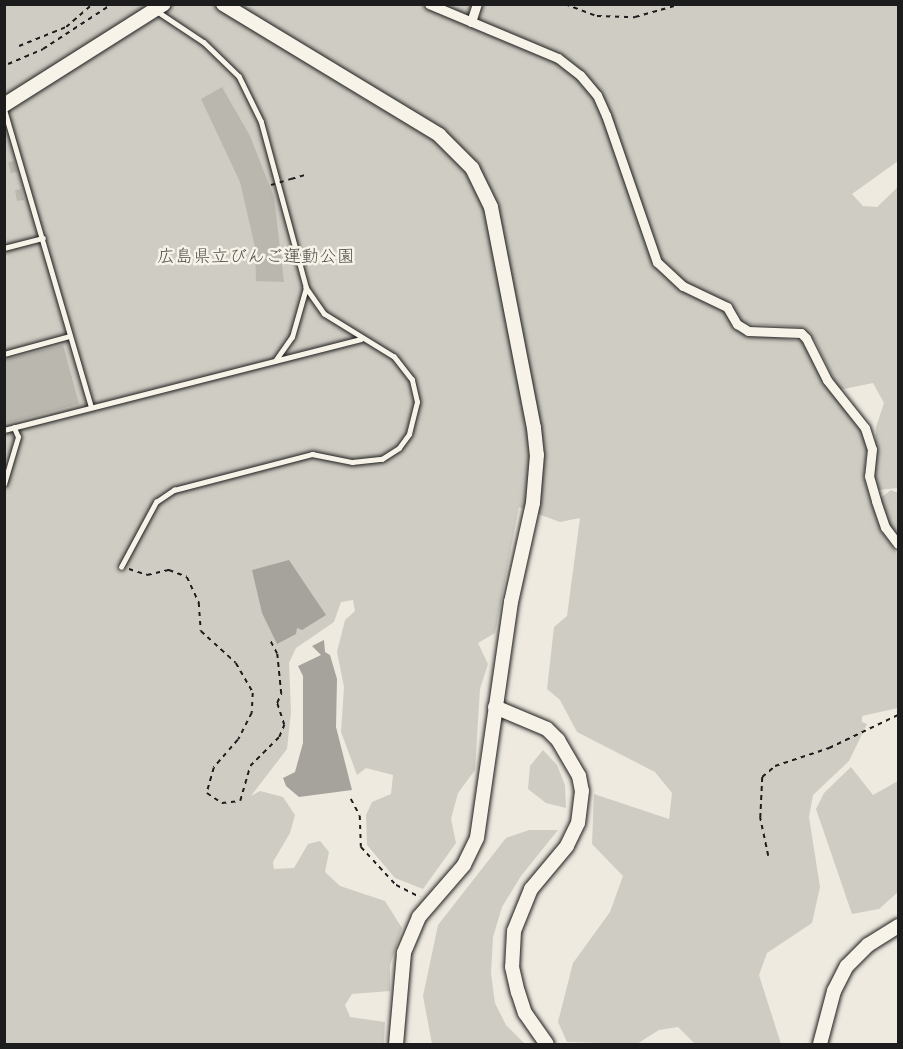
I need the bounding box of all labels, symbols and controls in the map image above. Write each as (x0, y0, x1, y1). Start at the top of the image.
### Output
park label: 広島県立びんご運動公園 (157, 246, 355, 268)

